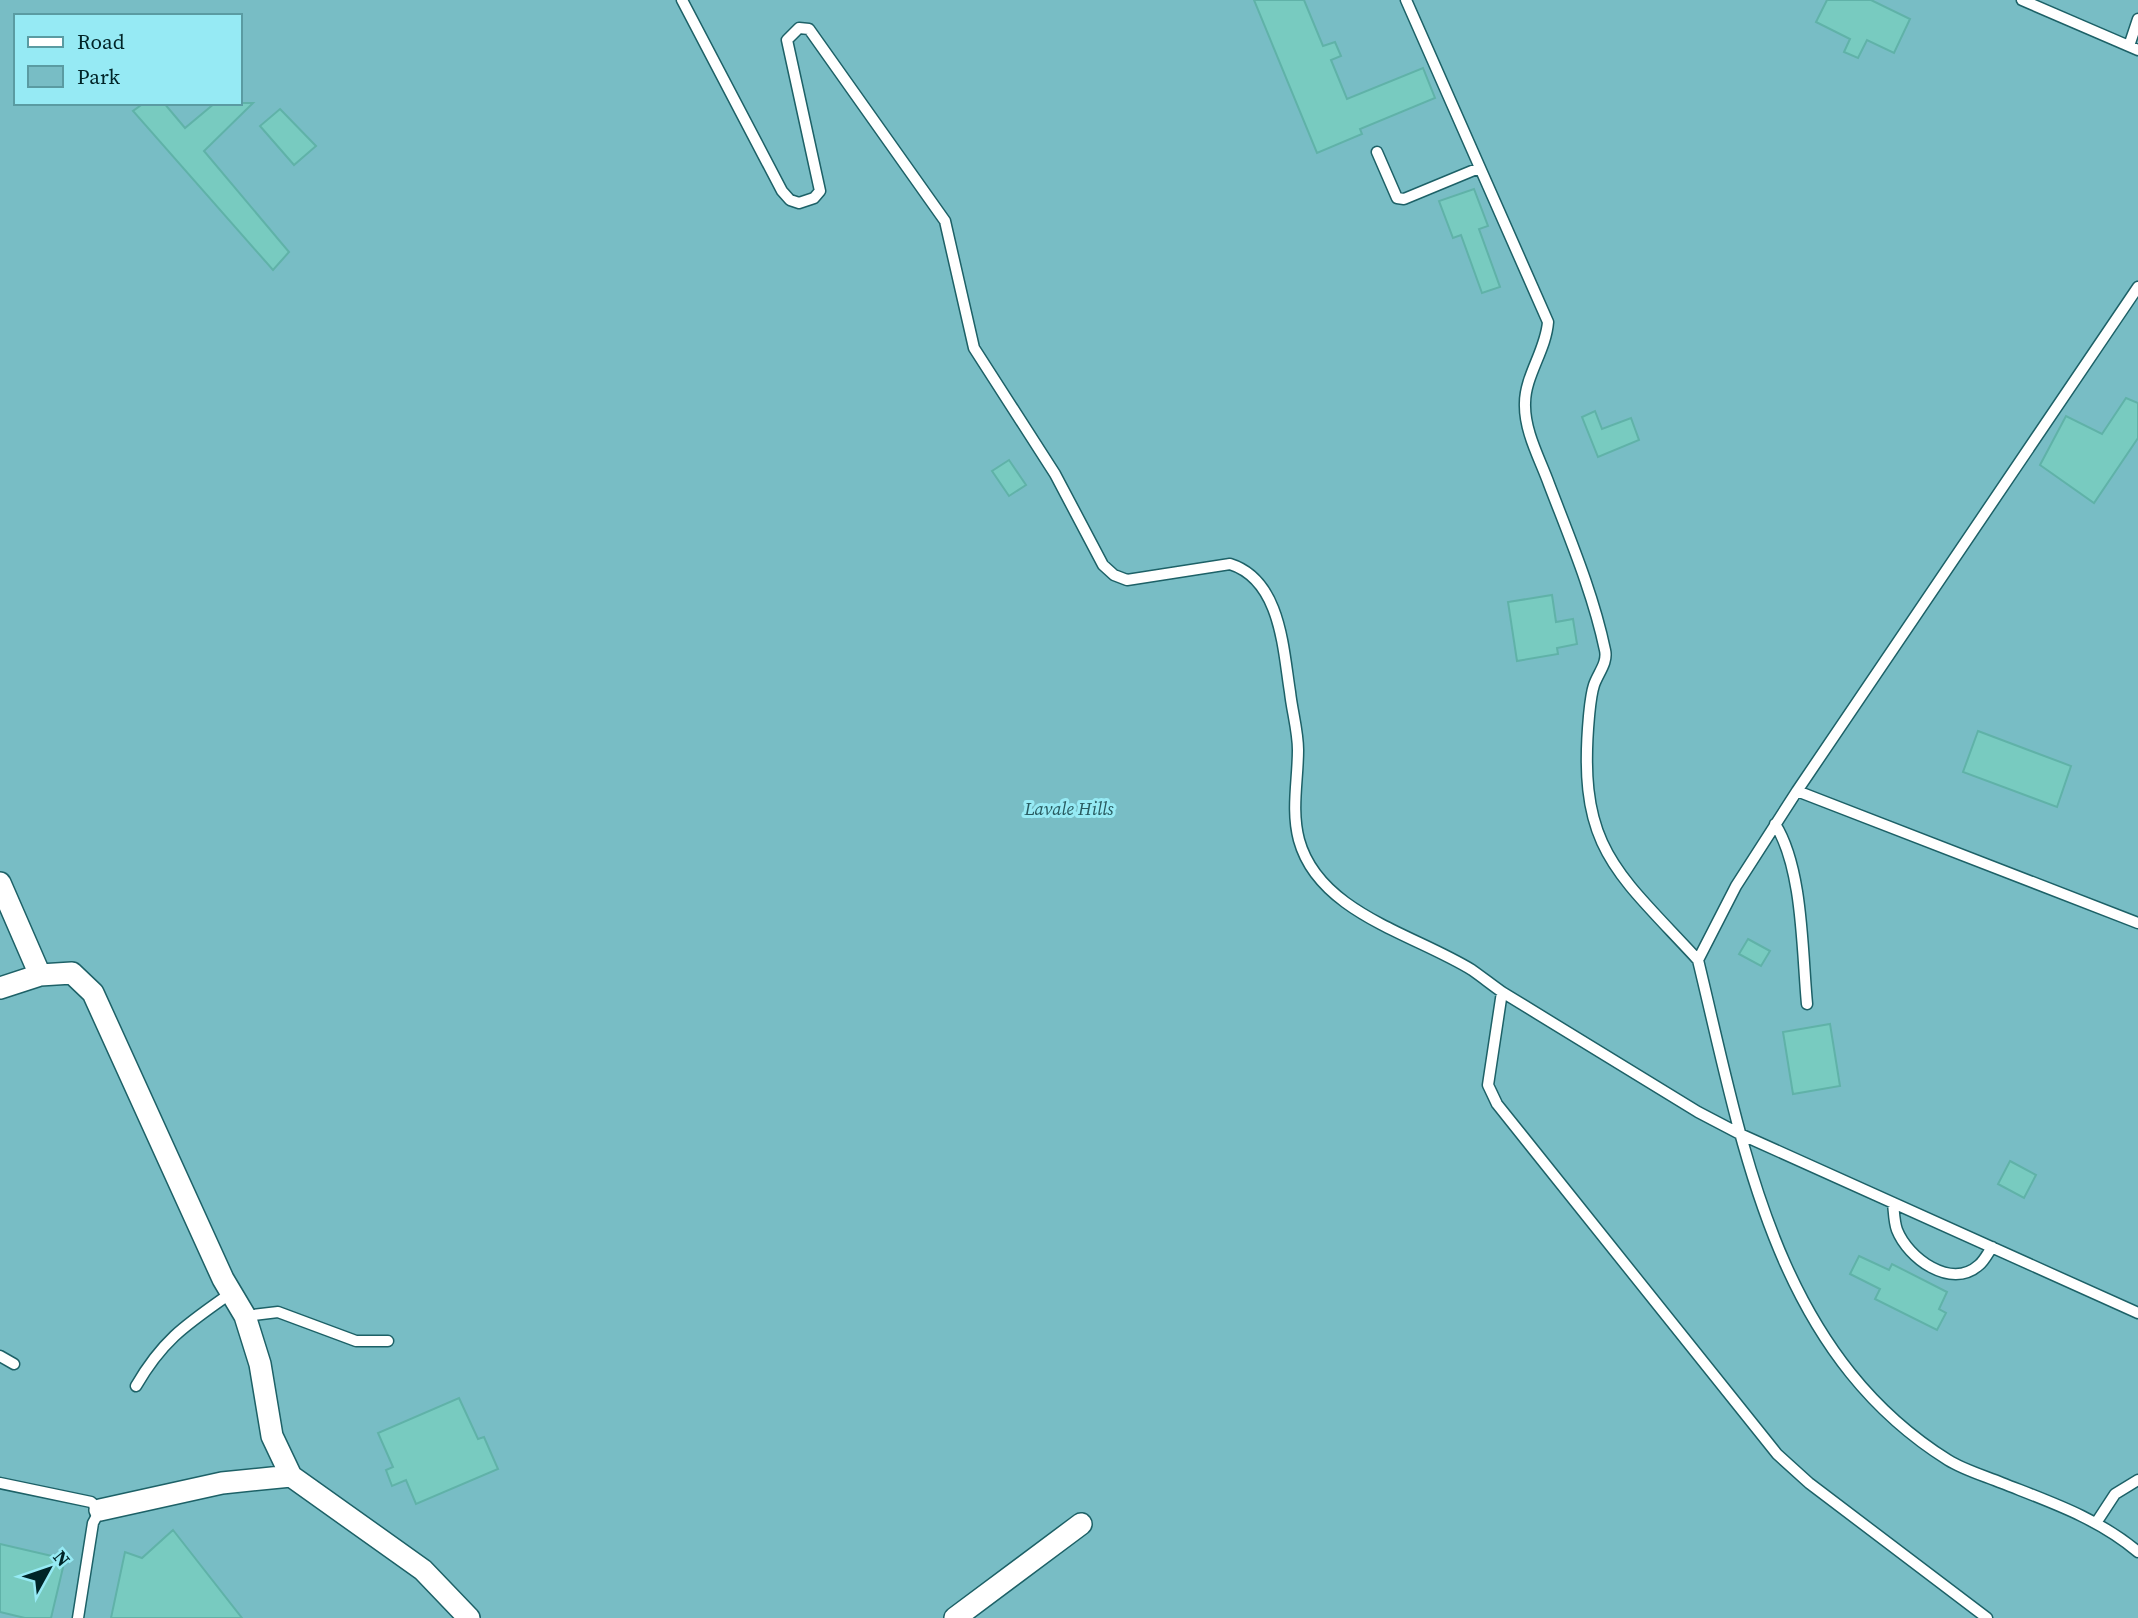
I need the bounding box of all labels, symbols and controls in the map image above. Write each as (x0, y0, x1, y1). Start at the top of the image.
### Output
legend (14, 14, 242, 105)
text: Road (77, 27, 125, 56)
text: Park (77, 62, 121, 91)
park label: Lavale Hills (1023, 796, 1114, 821)
north arrow (14, 1534, 84, 1604)
text: N (48, 1544, 77, 1572)

